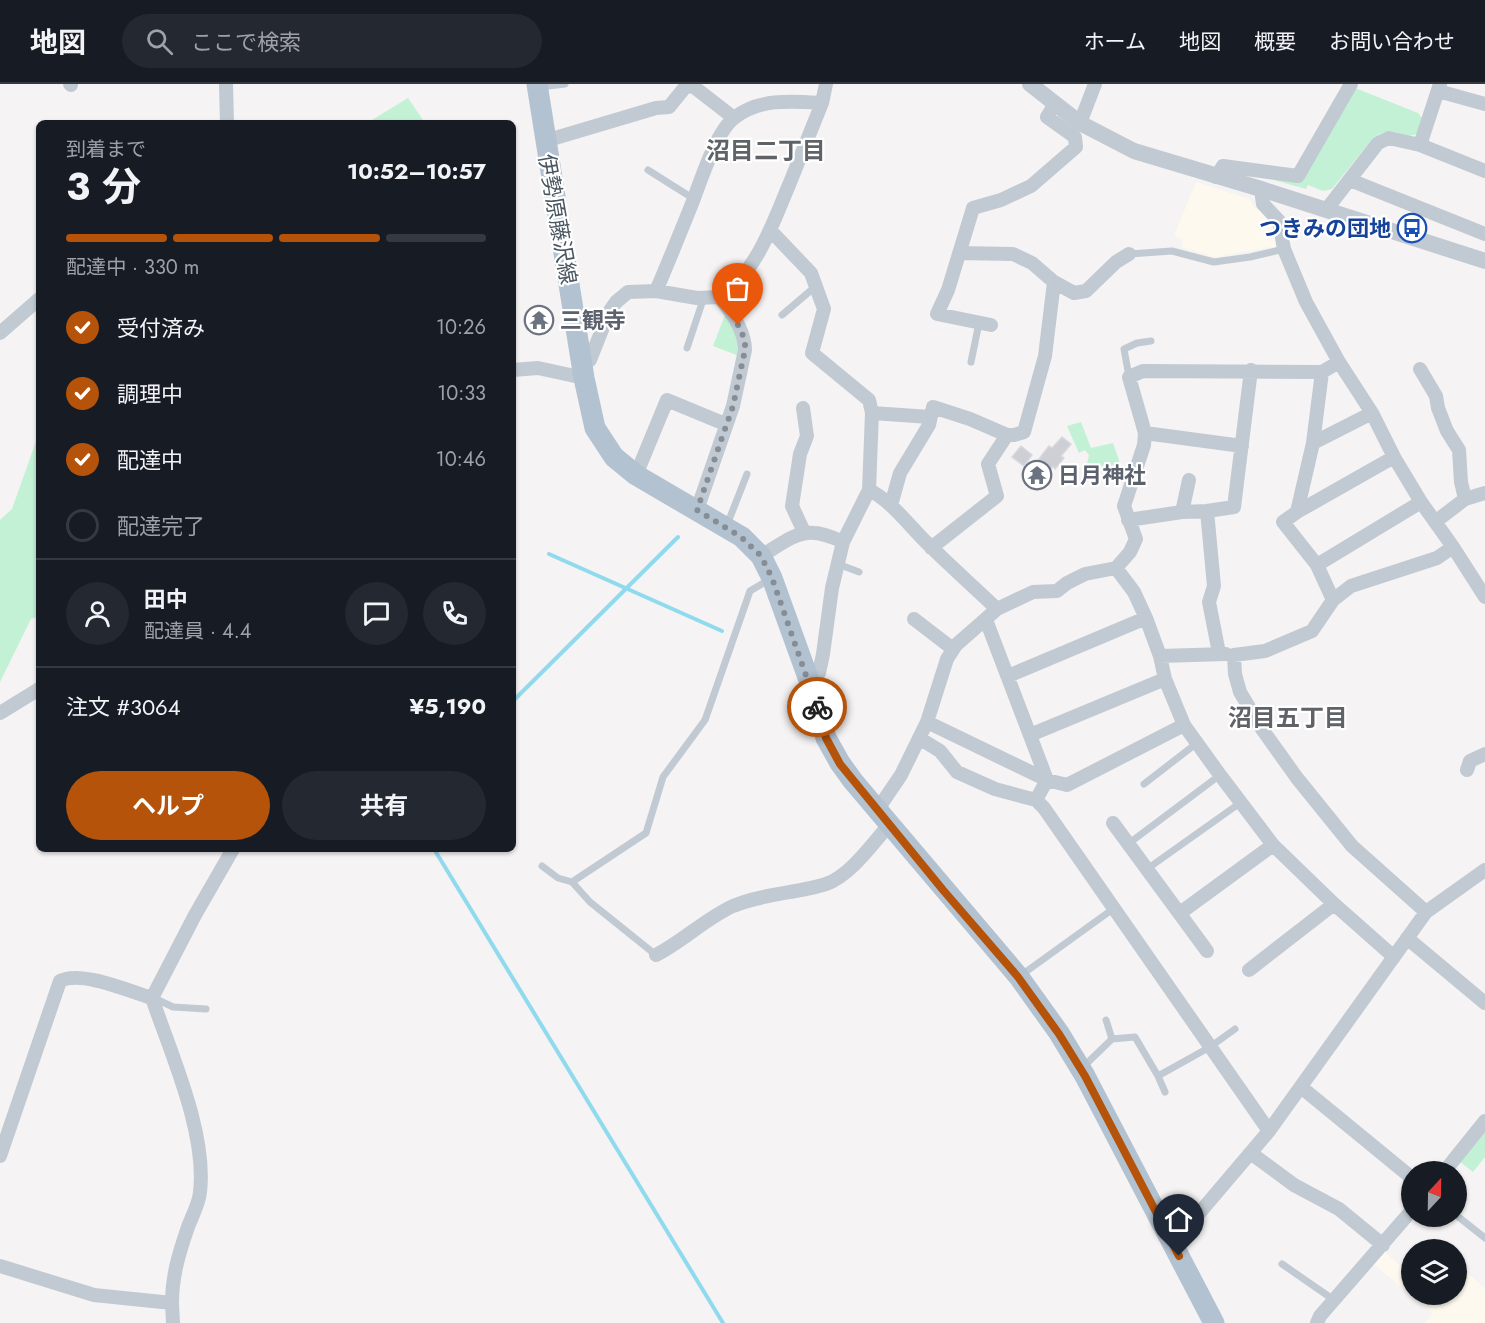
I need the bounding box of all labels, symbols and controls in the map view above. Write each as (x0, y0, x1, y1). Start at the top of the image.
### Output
search box (122, 14, 542, 68)
text: 地図 (30, 22, 86, 63)
icon: search (143, 25, 176, 58)
text: ここで検索 (191, 26, 301, 58)
text: ホーム (1084, 27, 1146, 57)
text: 地図 (1179, 27, 1221, 57)
text: 概要 (1254, 27, 1296, 57)
text: お問い合わせ (1329, 27, 1455, 57)
district label: 沼目二丁目 (706, 133, 826, 168)
text: 到着まで (66, 135, 146, 164)
street label: 伊勢原藤沢線 (531, 151, 585, 287)
text: 10:52–10:57 (347, 155, 486, 187)
text: 3 分 (66, 158, 141, 215)
place label: つきみの団地 (1259, 212, 1391, 244)
bus stop icon: つきみの団地 (1396, 212, 1428, 244)
text: 配達中 · 330 m (66, 253, 199, 282)
pin (712, 263, 763, 325)
icon: bag (721, 272, 754, 305)
temple icon: 三観寺 (523, 304, 555, 336)
place label: 三観寺 (560, 304, 626, 336)
icon: check (66, 311, 99, 344)
text: 受付済み (117, 312, 205, 344)
text: 10:26 (436, 313, 486, 342)
icon: check (66, 377, 99, 410)
text: 調理中 (117, 378, 183, 410)
text: 10:33 (437, 379, 486, 408)
icon: check (66, 443, 99, 476)
text: 配達中 (117, 444, 183, 476)
text: 10:46 (436, 445, 486, 474)
temple icon: 日月神社 (1021, 459, 1053, 491)
place label: 日月神社 (1058, 459, 1146, 491)
text: 配達完了 (117, 510, 205, 542)
button: person (66, 582, 129, 645)
button: chat (345, 582, 408, 645)
button: phone (423, 582, 486, 645)
text: 田中 (144, 583, 188, 615)
text: 配達員 · 4.4 (144, 617, 251, 646)
courier (787, 677, 847, 737)
text: ¥5,190 (409, 690, 486, 722)
text: 注文 #3064 (66, 691, 181, 723)
icon: bike (801, 691, 834, 724)
district label: 沼目五丁目 (1228, 700, 1348, 735)
button: ヘルプ (66, 771, 270, 840)
button: 共有 (282, 771, 486, 840)
north arrow (1401, 1161, 1467, 1227)
map controls (1401, 1161, 1467, 1305)
pin (1153, 1194, 1204, 1256)
icon: home (1162, 1203, 1195, 1236)
button: layers (1401, 1239, 1467, 1305)

